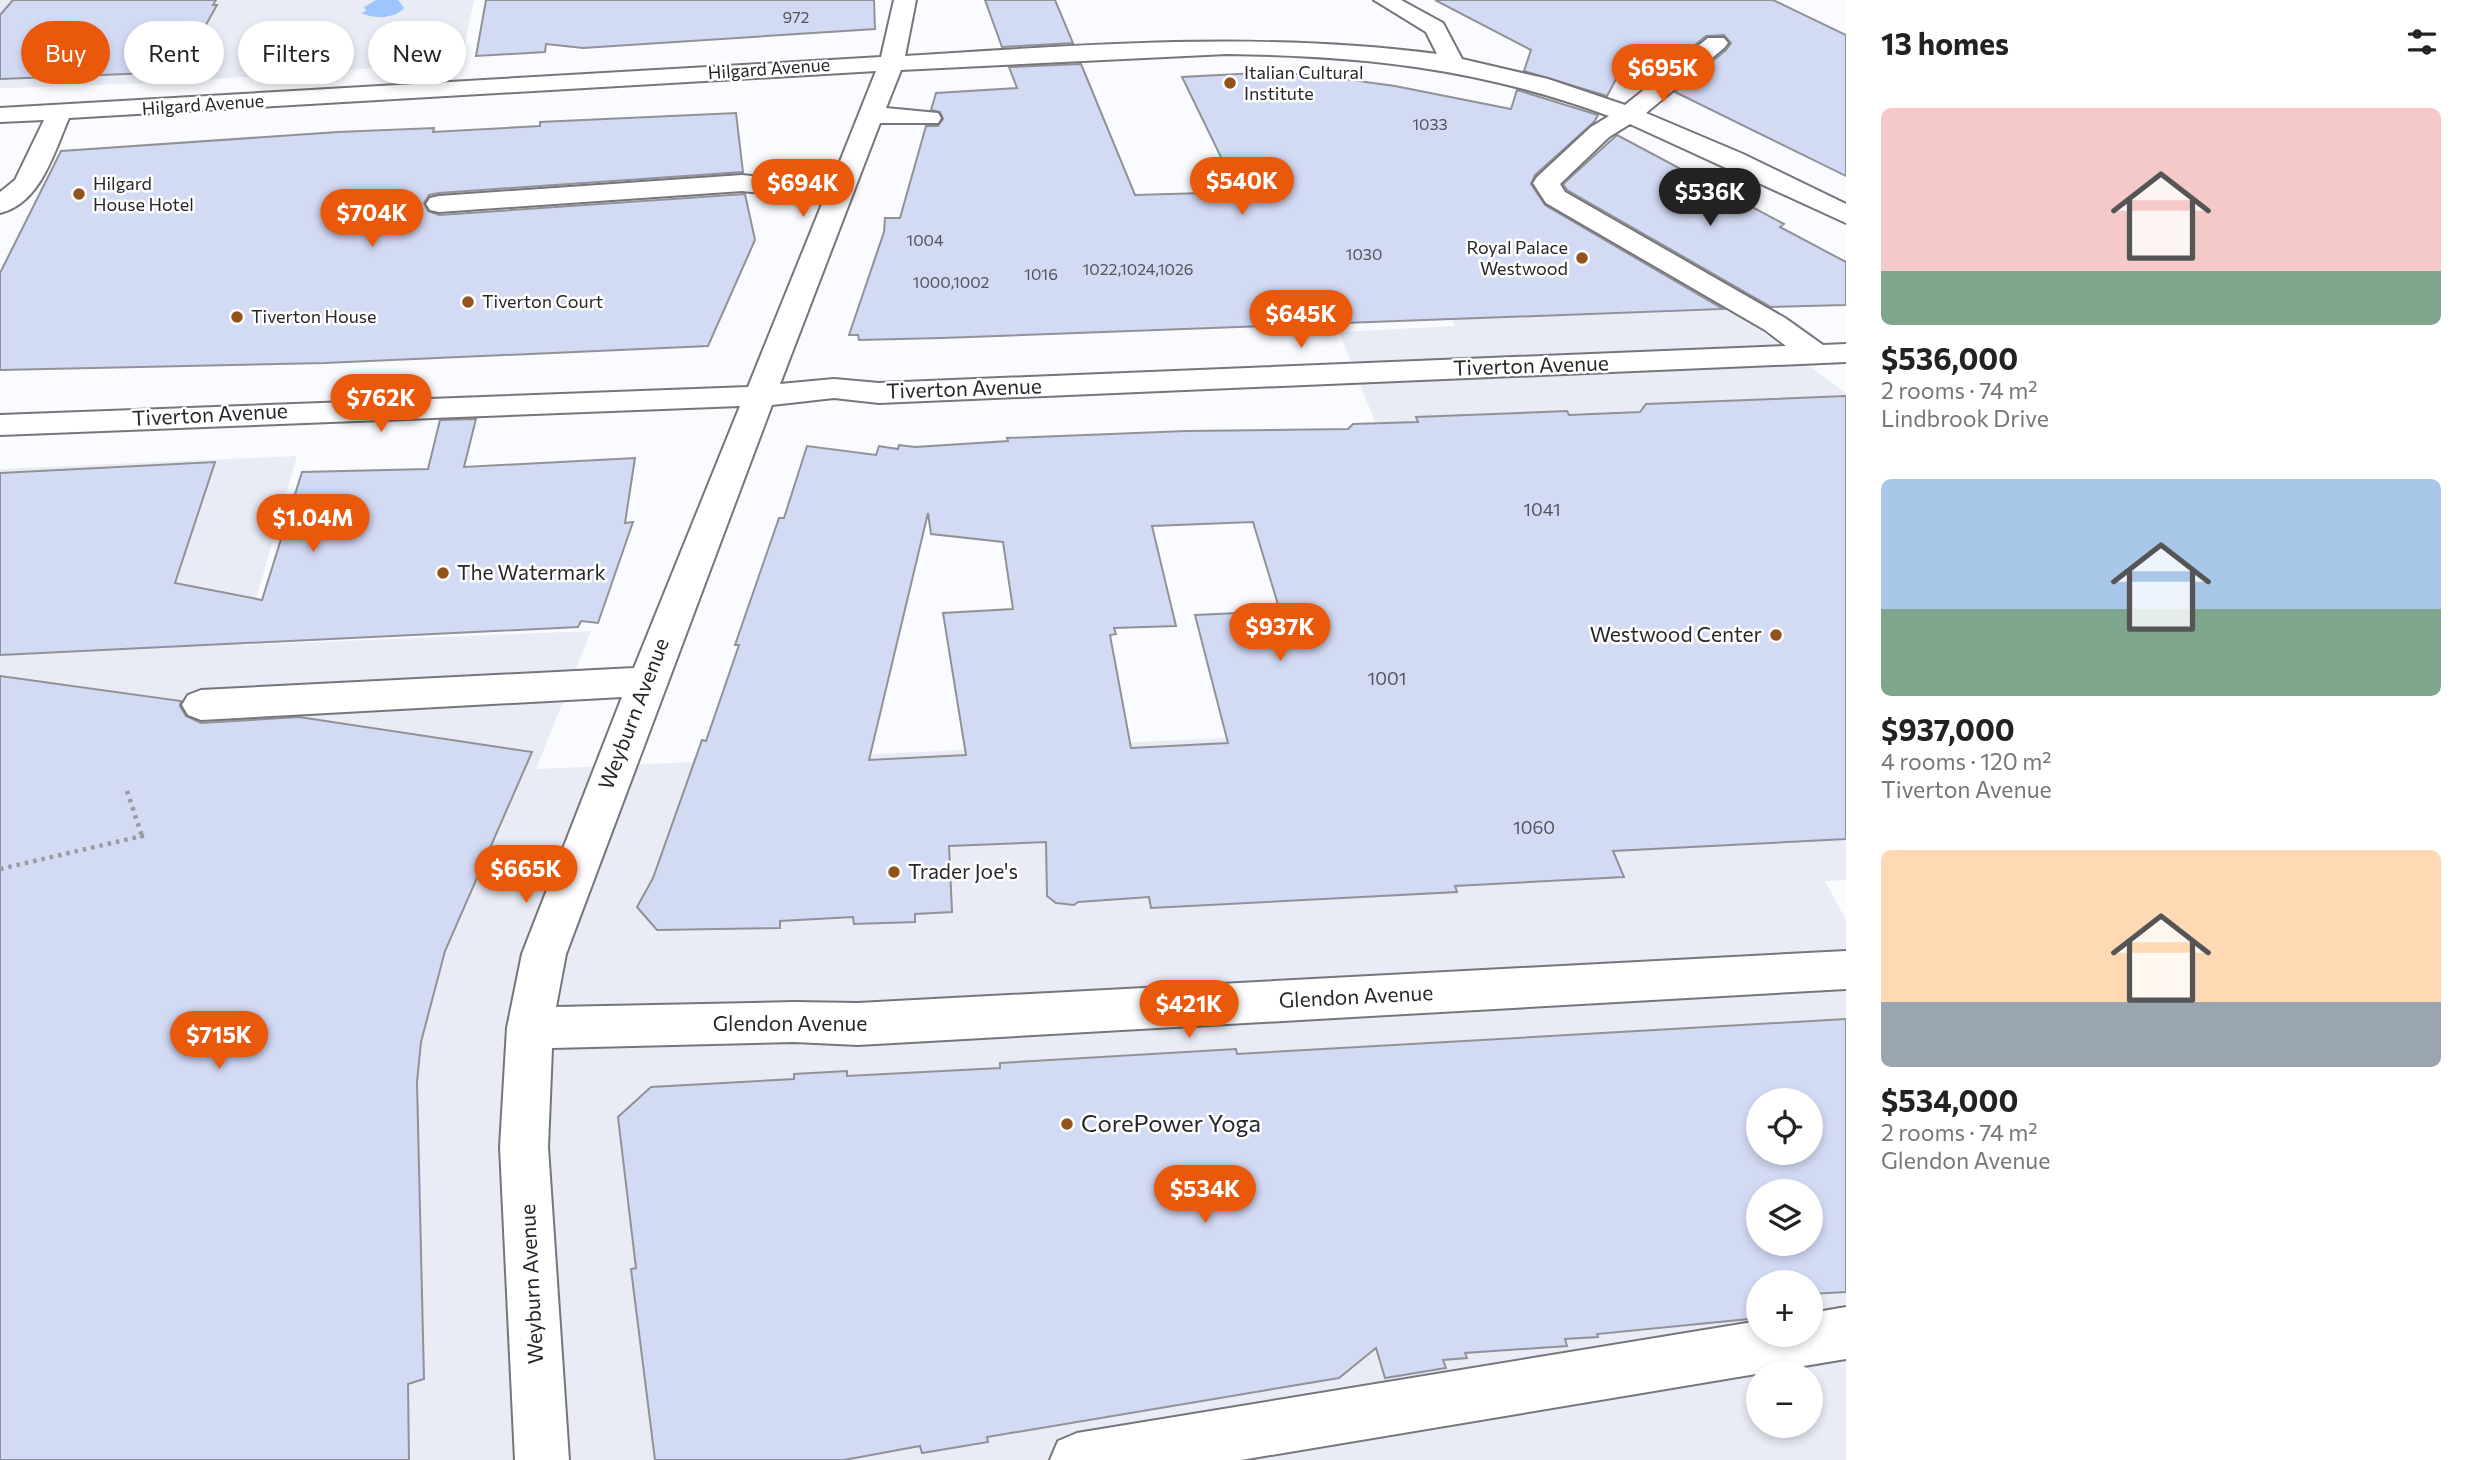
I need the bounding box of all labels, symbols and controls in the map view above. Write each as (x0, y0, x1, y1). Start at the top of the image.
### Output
house number: 972 (783, 7, 810, 26)
chip: Buy (21, 21, 110, 84)
chip: Rent (124, 21, 224, 84)
chip: Filters (238, 21, 354, 84)
chip: New (368, 21, 466, 84)
icon: filters (2403, 23, 2441, 61)
text: 13 homes (1881, 24, 2009, 61)
pin: $695K (1614, 44, 1712, 104)
street label: Hilgard Avenue (707, 53, 831, 83)
text: $695K (1628, 53, 1698, 81)
place label: Italian Cultural Institute (1244, 61, 1364, 104)
marker: Italian Cultural Institute (1222, 75, 1238, 91)
street label: Hilgard Avenue (141, 89, 265, 119)
house number: 1033 (1412, 114, 1448, 133)
icon: home (2098, 153, 2224, 279)
pin: $540K (1193, 158, 1291, 217)
pin: $694K (754, 160, 852, 219)
text: $540K (1206, 166, 1278, 194)
text: $694K (767, 168, 839, 196)
pin: $536K (1661, 168, 1759, 228)
place label: Hilgard House Hotel (93, 172, 194, 215)
text: $536K (1675, 177, 1745, 205)
marker: Hilgard House Hotel (71, 186, 87, 202)
pin: $704K (323, 190, 421, 249)
text: $704K (336, 198, 408, 226)
house number: 1004 (906, 230, 944, 249)
place label: Royal Palace Westwood (1466, 236, 1568, 279)
house number: 1030 (1346, 244, 1382, 263)
marker: Royal Palace Westwood (1574, 250, 1590, 266)
house number: 1022,1024,1026 (1083, 259, 1193, 278)
house number: 1016 (1024, 264, 1058, 283)
house number: 1000,1002 (913, 272, 990, 291)
place label: Tiverton Court (482, 290, 603, 312)
pin: $645K (1252, 290, 1350, 350)
marker: Tiverton Court (460, 294, 476, 310)
text: $645K (1266, 299, 1337, 327)
place label: Tiverton House (251, 305, 377, 327)
marker: Tiverton House (229, 309, 245, 325)
text: $536,000 (1881, 339, 2018, 376)
street label: Tiverton Avenue (1453, 349, 1609, 380)
street label: Tiverton Avenue (886, 372, 1042, 403)
pin: $762K (332, 374, 430, 434)
text: 2 rooms · 74 m² (1881, 376, 2037, 404)
text: $762K (347, 383, 415, 411)
street label: Tiverton Avenue (131, 397, 288, 430)
text: Lindbrook Drive (1881, 404, 2049, 432)
pin: $1.04M (256, 494, 370, 554)
house number: 1041 (1523, 498, 1561, 520)
text: $1.04M (273, 503, 353, 531)
icon: home (2098, 524, 2224, 650)
place label: The Watermark (457, 559, 606, 584)
marker: The Watermark (435, 565, 451, 581)
pin: $937K (1231, 604, 1329, 663)
text: $937K (1245, 612, 1315, 640)
place label: Westwood Center (1590, 621, 1762, 646)
marker: Westwood Center (1768, 627, 1784, 643)
street label: Weyburn Avenue (592, 634, 673, 793)
house number: 1001 (1368, 667, 1406, 689)
text: $937,000 (1881, 710, 2015, 747)
text: 4 rooms · 120 m² (1881, 747, 2052, 775)
text: Tiverton Avenue (1881, 775, 2052, 803)
house number: 1060 (1513, 816, 1555, 838)
pin: $665K (477, 846, 575, 905)
text: $665K (490, 854, 562, 882)
place label: Trader Joe's (908, 858, 1018, 883)
marker: Trader Joe's (886, 864, 902, 880)
icon: home (2098, 895, 2224, 1021)
street label: Glendon Avenue (1278, 979, 1434, 1012)
pin: $421K (1140, 981, 1238, 1040)
text: $421K (1156, 989, 1222, 1017)
street label: Glendon Avenue (713, 1010, 867, 1035)
pin: $715K (170, 1012, 268, 1071)
text: $715K (186, 1020, 252, 1048)
text: $534,000 (1881, 1081, 2018, 1118)
map controls (1746, 1088, 1823, 1438)
button: locate (1746, 1088, 1823, 1165)
place label: CorePower Yoga (1081, 1108, 1261, 1137)
marker: CorePower Yoga (1059, 1116, 1075, 1132)
text: 2 rooms · 74 m² (1881, 1118, 2037, 1146)
text: Glendon Avenue (1881, 1146, 2050, 1174)
pin: $534K (1156, 1166, 1254, 1225)
text: $534K (1170, 1174, 1240, 1202)
button: layers (1746, 1179, 1823, 1256)
street label: Weyburn Avenue (514, 1203, 547, 1365)
button: + (1746, 1270, 1823, 1347)
button: − (1746, 1361, 1823, 1438)

